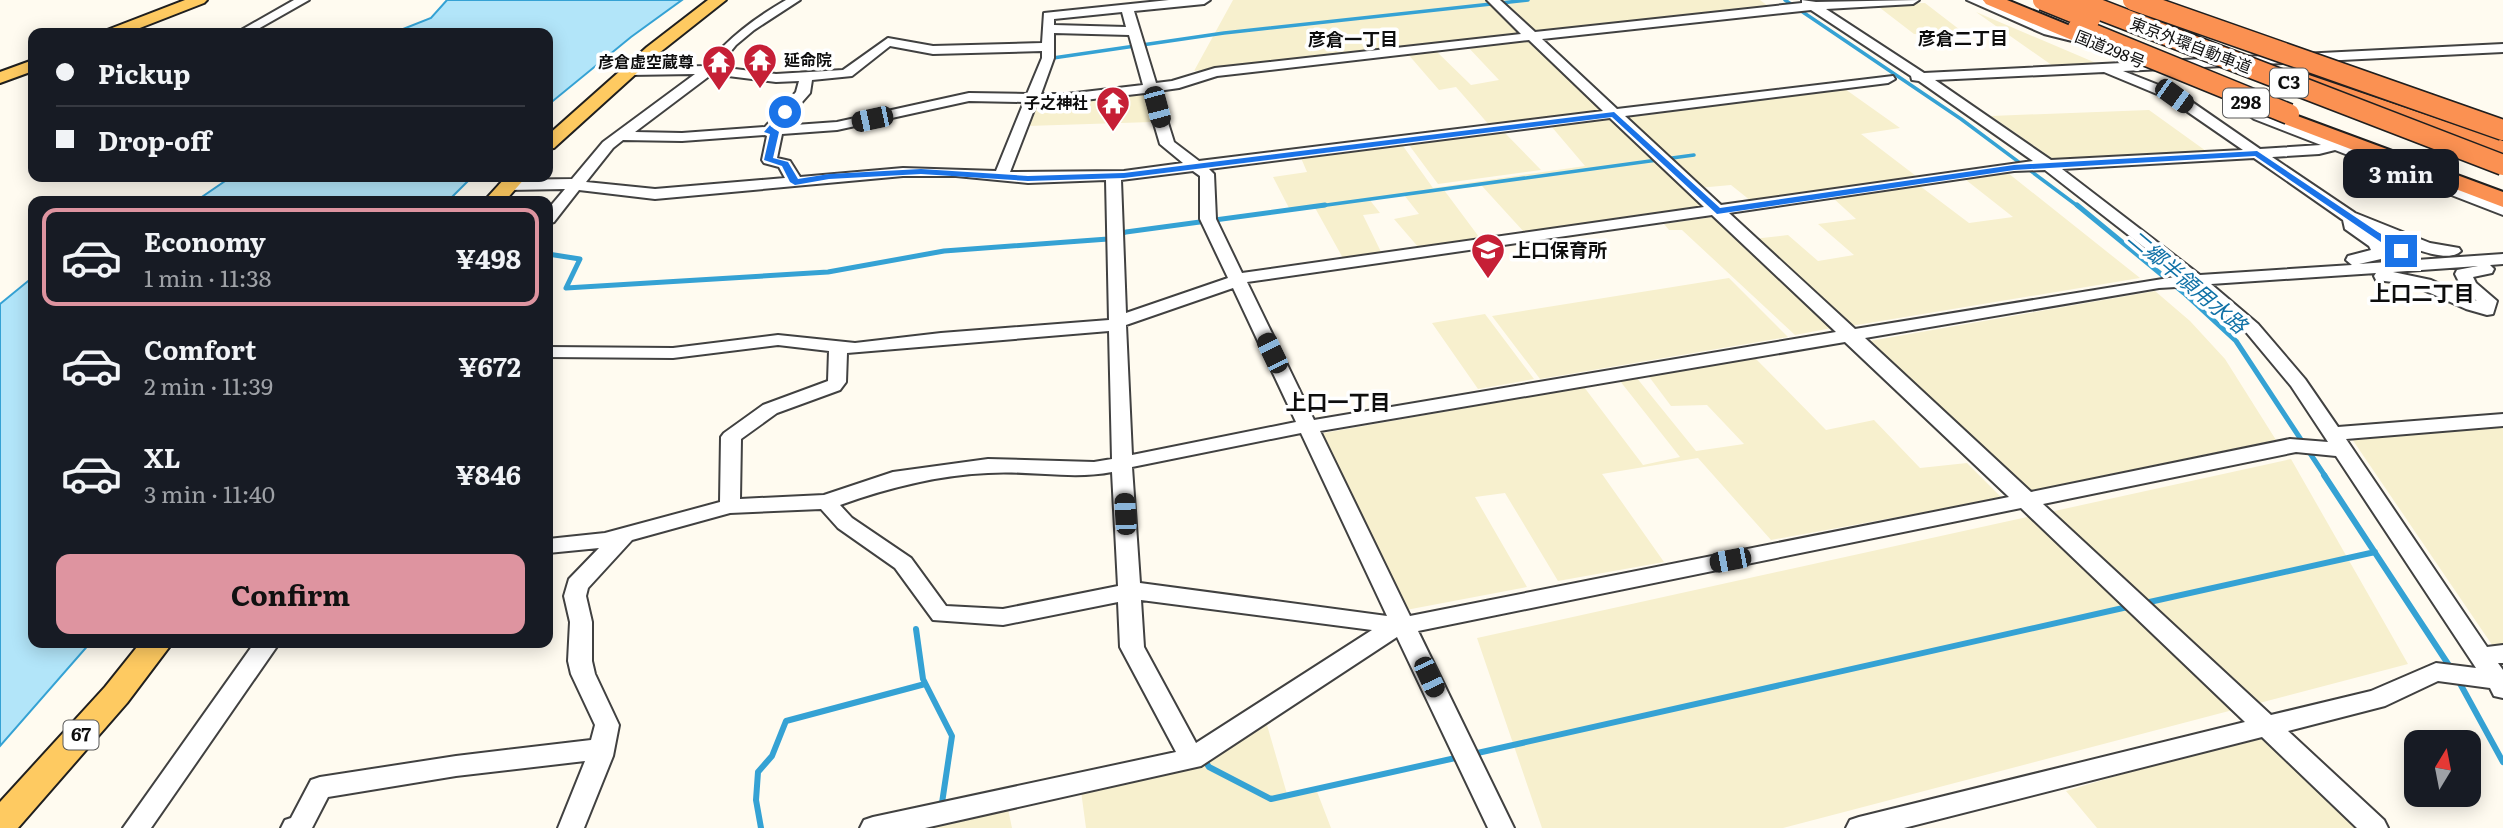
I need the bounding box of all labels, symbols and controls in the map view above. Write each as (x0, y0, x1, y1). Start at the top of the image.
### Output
street label: 東京外環自動車道 (2127, 10, 2255, 78)
street label: 国道298号 (2072, 23, 2149, 73)
district label: 彦倉二丁目 (1918, 24, 2008, 51)
district label: 彦倉一丁目 (1308, 25, 1398, 52)
temple icon: 延命院 (741, 41, 779, 90)
temple icon: 彦倉虚空蔵尊 (700, 43, 738, 92)
place label: 延命院 (784, 47, 832, 71)
place label: 彦倉虚空蔵尊 (598, 49, 694, 73)
text: Pickup (98, 53, 190, 92)
road number: C3 (2270, 68, 2308, 98)
car (2151, 75, 2198, 117)
temple icon: 子之神社 (1094, 84, 1132, 133)
car (1142, 84, 1173, 130)
road number: 298 (2223, 88, 2269, 118)
place label: 子之神社 (1024, 90, 1088, 114)
route start (769, 96, 801, 128)
car (850, 104, 895, 134)
text: Drop-off (98, 120, 211, 159)
callout: 3 min (2343, 149, 2459, 198)
text: 3 min (2369, 156, 2433, 190)
text: Economy (144, 221, 266, 260)
water label: 二郷半領用水路 (2122, 221, 2256, 340)
icon: car (60, 226, 123, 289)
school or university icon: 上口保育所 (1469, 231, 1507, 280)
place label: 上口保育所 (1512, 235, 1607, 263)
route end (2385, 235, 2417, 267)
text: ¥498 (456, 238, 521, 277)
text: 1 min · 11:38 (144, 260, 271, 294)
district label: 上口二丁目 (2370, 276, 2475, 307)
text: Comfort (144, 329, 256, 368)
car (1254, 330, 1291, 376)
icon: car (60, 334, 123, 397)
text: ¥672 (458, 346, 521, 385)
text: 2 min · 11:39 (144, 368, 273, 402)
district label: 上口一丁目 (1286, 385, 1391, 416)
text: XL (144, 437, 181, 476)
icon: car (60, 442, 123, 505)
text: ¥846 (455, 454, 521, 493)
text: 3 min · 11:40 (144, 476, 275, 510)
car (1114, 492, 1137, 536)
car (1708, 546, 1753, 574)
button: Confirm (56, 554, 525, 634)
car (1411, 654, 1448, 700)
road number: 67 (64, 720, 98, 750)
north arrow (2404, 730, 2482, 807)
map controls (2404, 730, 2481, 807)

